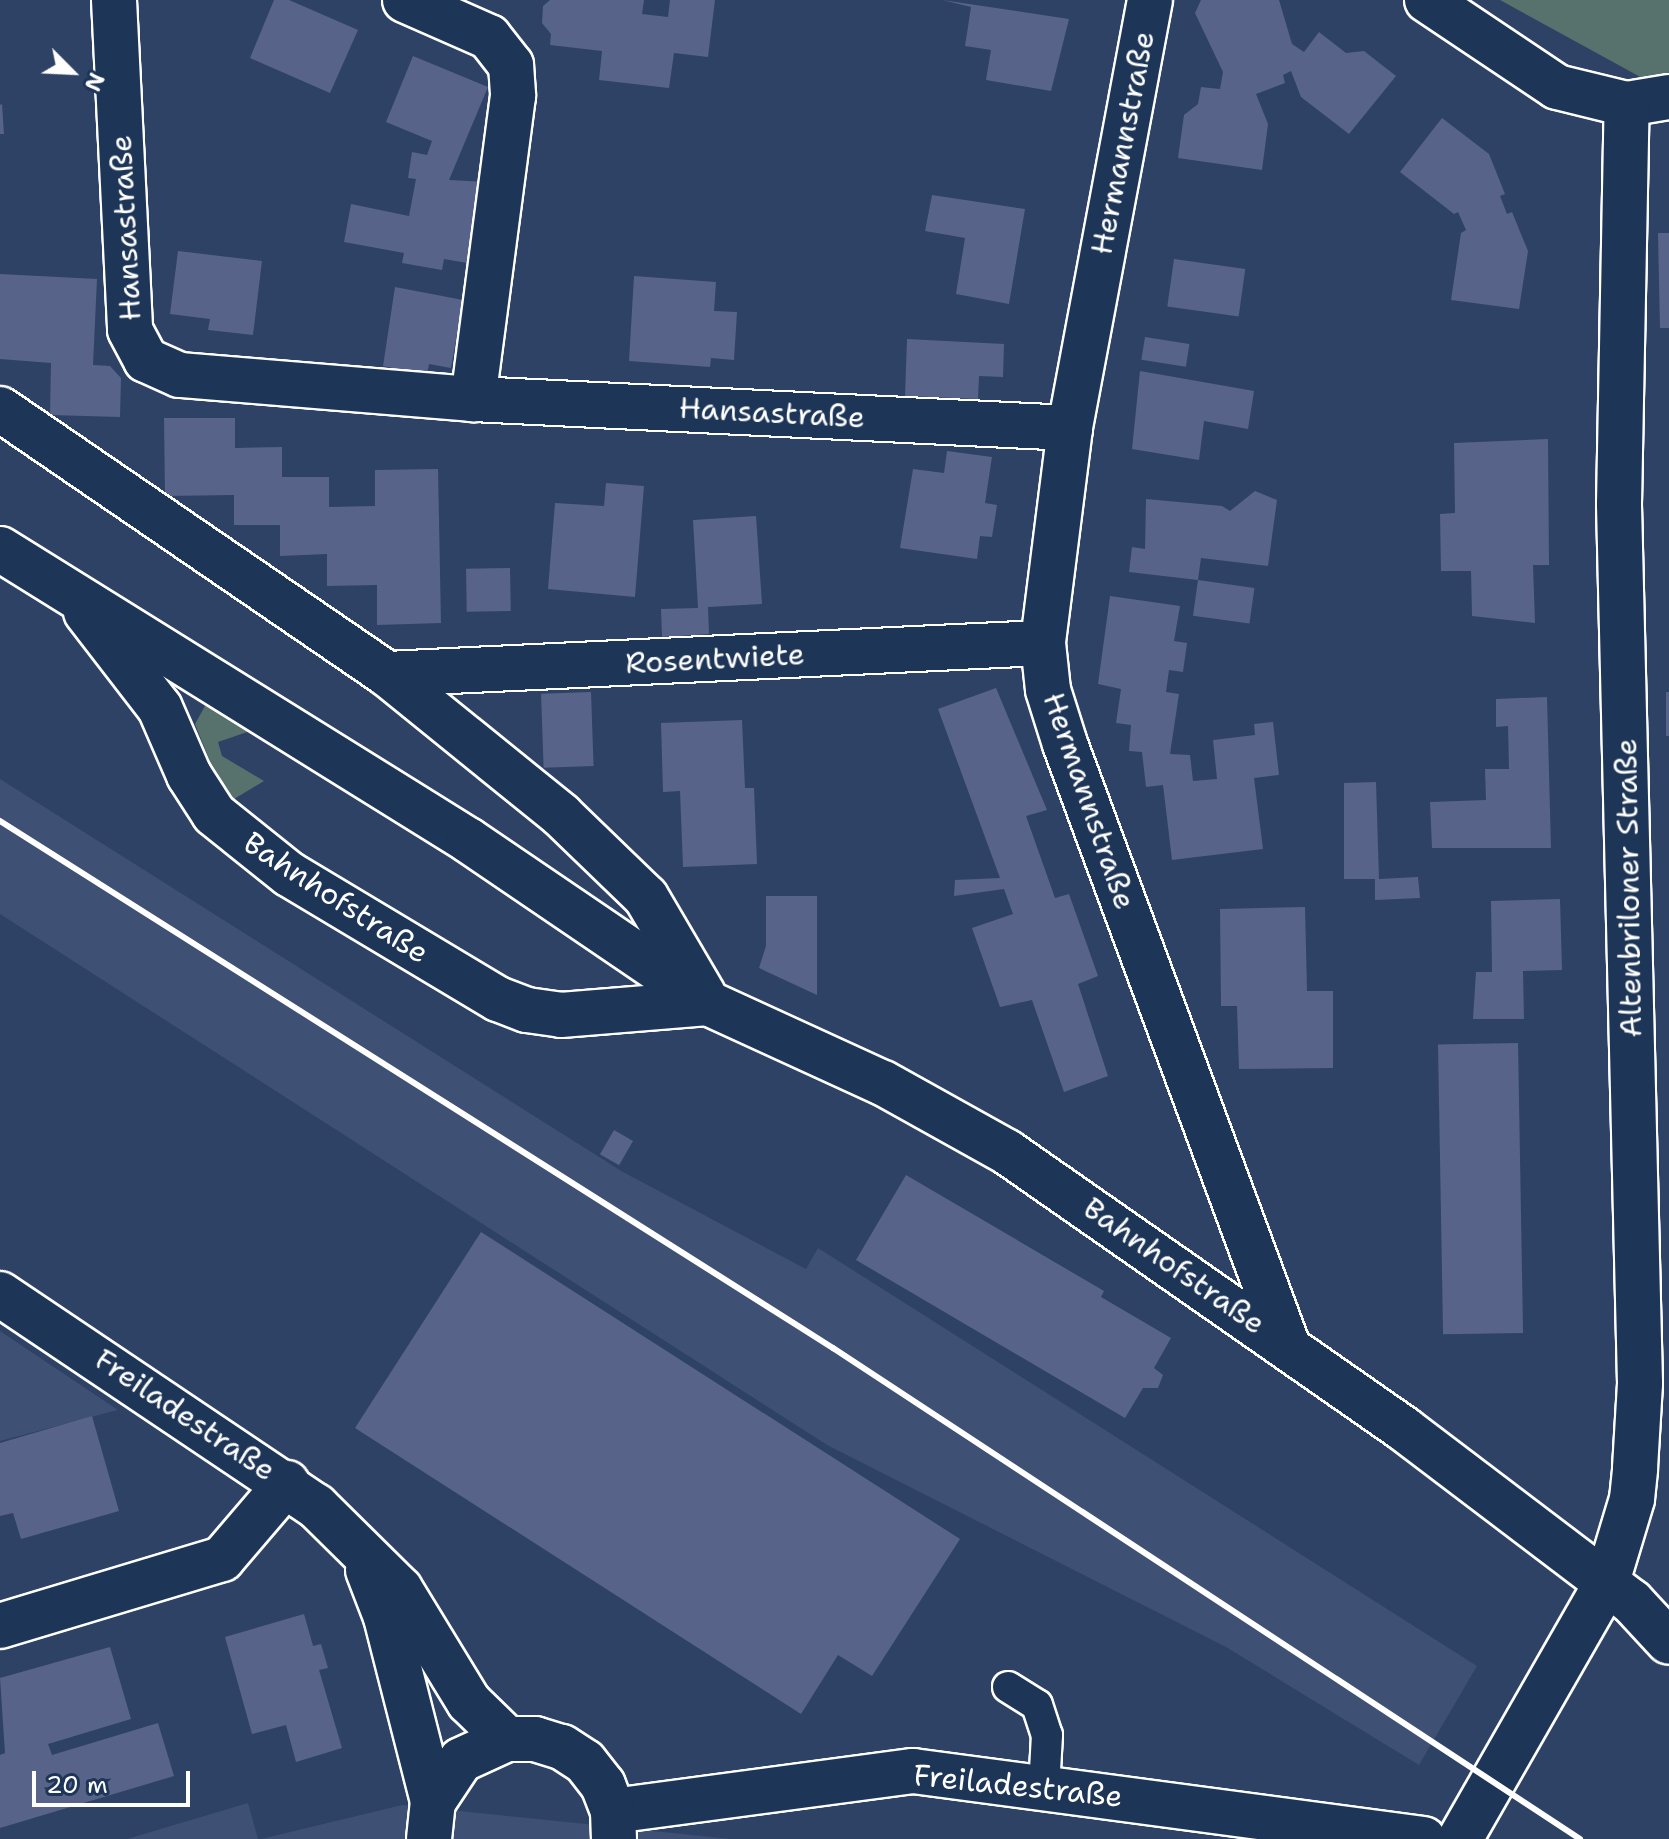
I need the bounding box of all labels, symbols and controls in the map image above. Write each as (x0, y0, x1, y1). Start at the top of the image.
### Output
street label: Hermannstraße (1084, 28, 1162, 258)
north arrow (32, 32, 112, 112)
text: N (78, 68, 111, 96)
street label: Hansastraße (103, 134, 149, 322)
street label: Hansastraße (678, 390, 866, 436)
street label: Rosentwiete (624, 636, 806, 682)
street label: Hermannstraße (1035, 688, 1143, 914)
street label: Altenbriloner Straße (1608, 738, 1650, 1038)
street label: Bahnhofstraße (237, 825, 435, 971)
street label: Bahnhofstraße (1076, 1190, 1272, 1342)
street label: Freiladestraße (88, 1341, 282, 1489)
scale bar (36, 1755, 194, 1805)
street label: Freiladestraße (912, 1757, 1124, 1815)
text: 20 m (46, 1769, 108, 1801)

